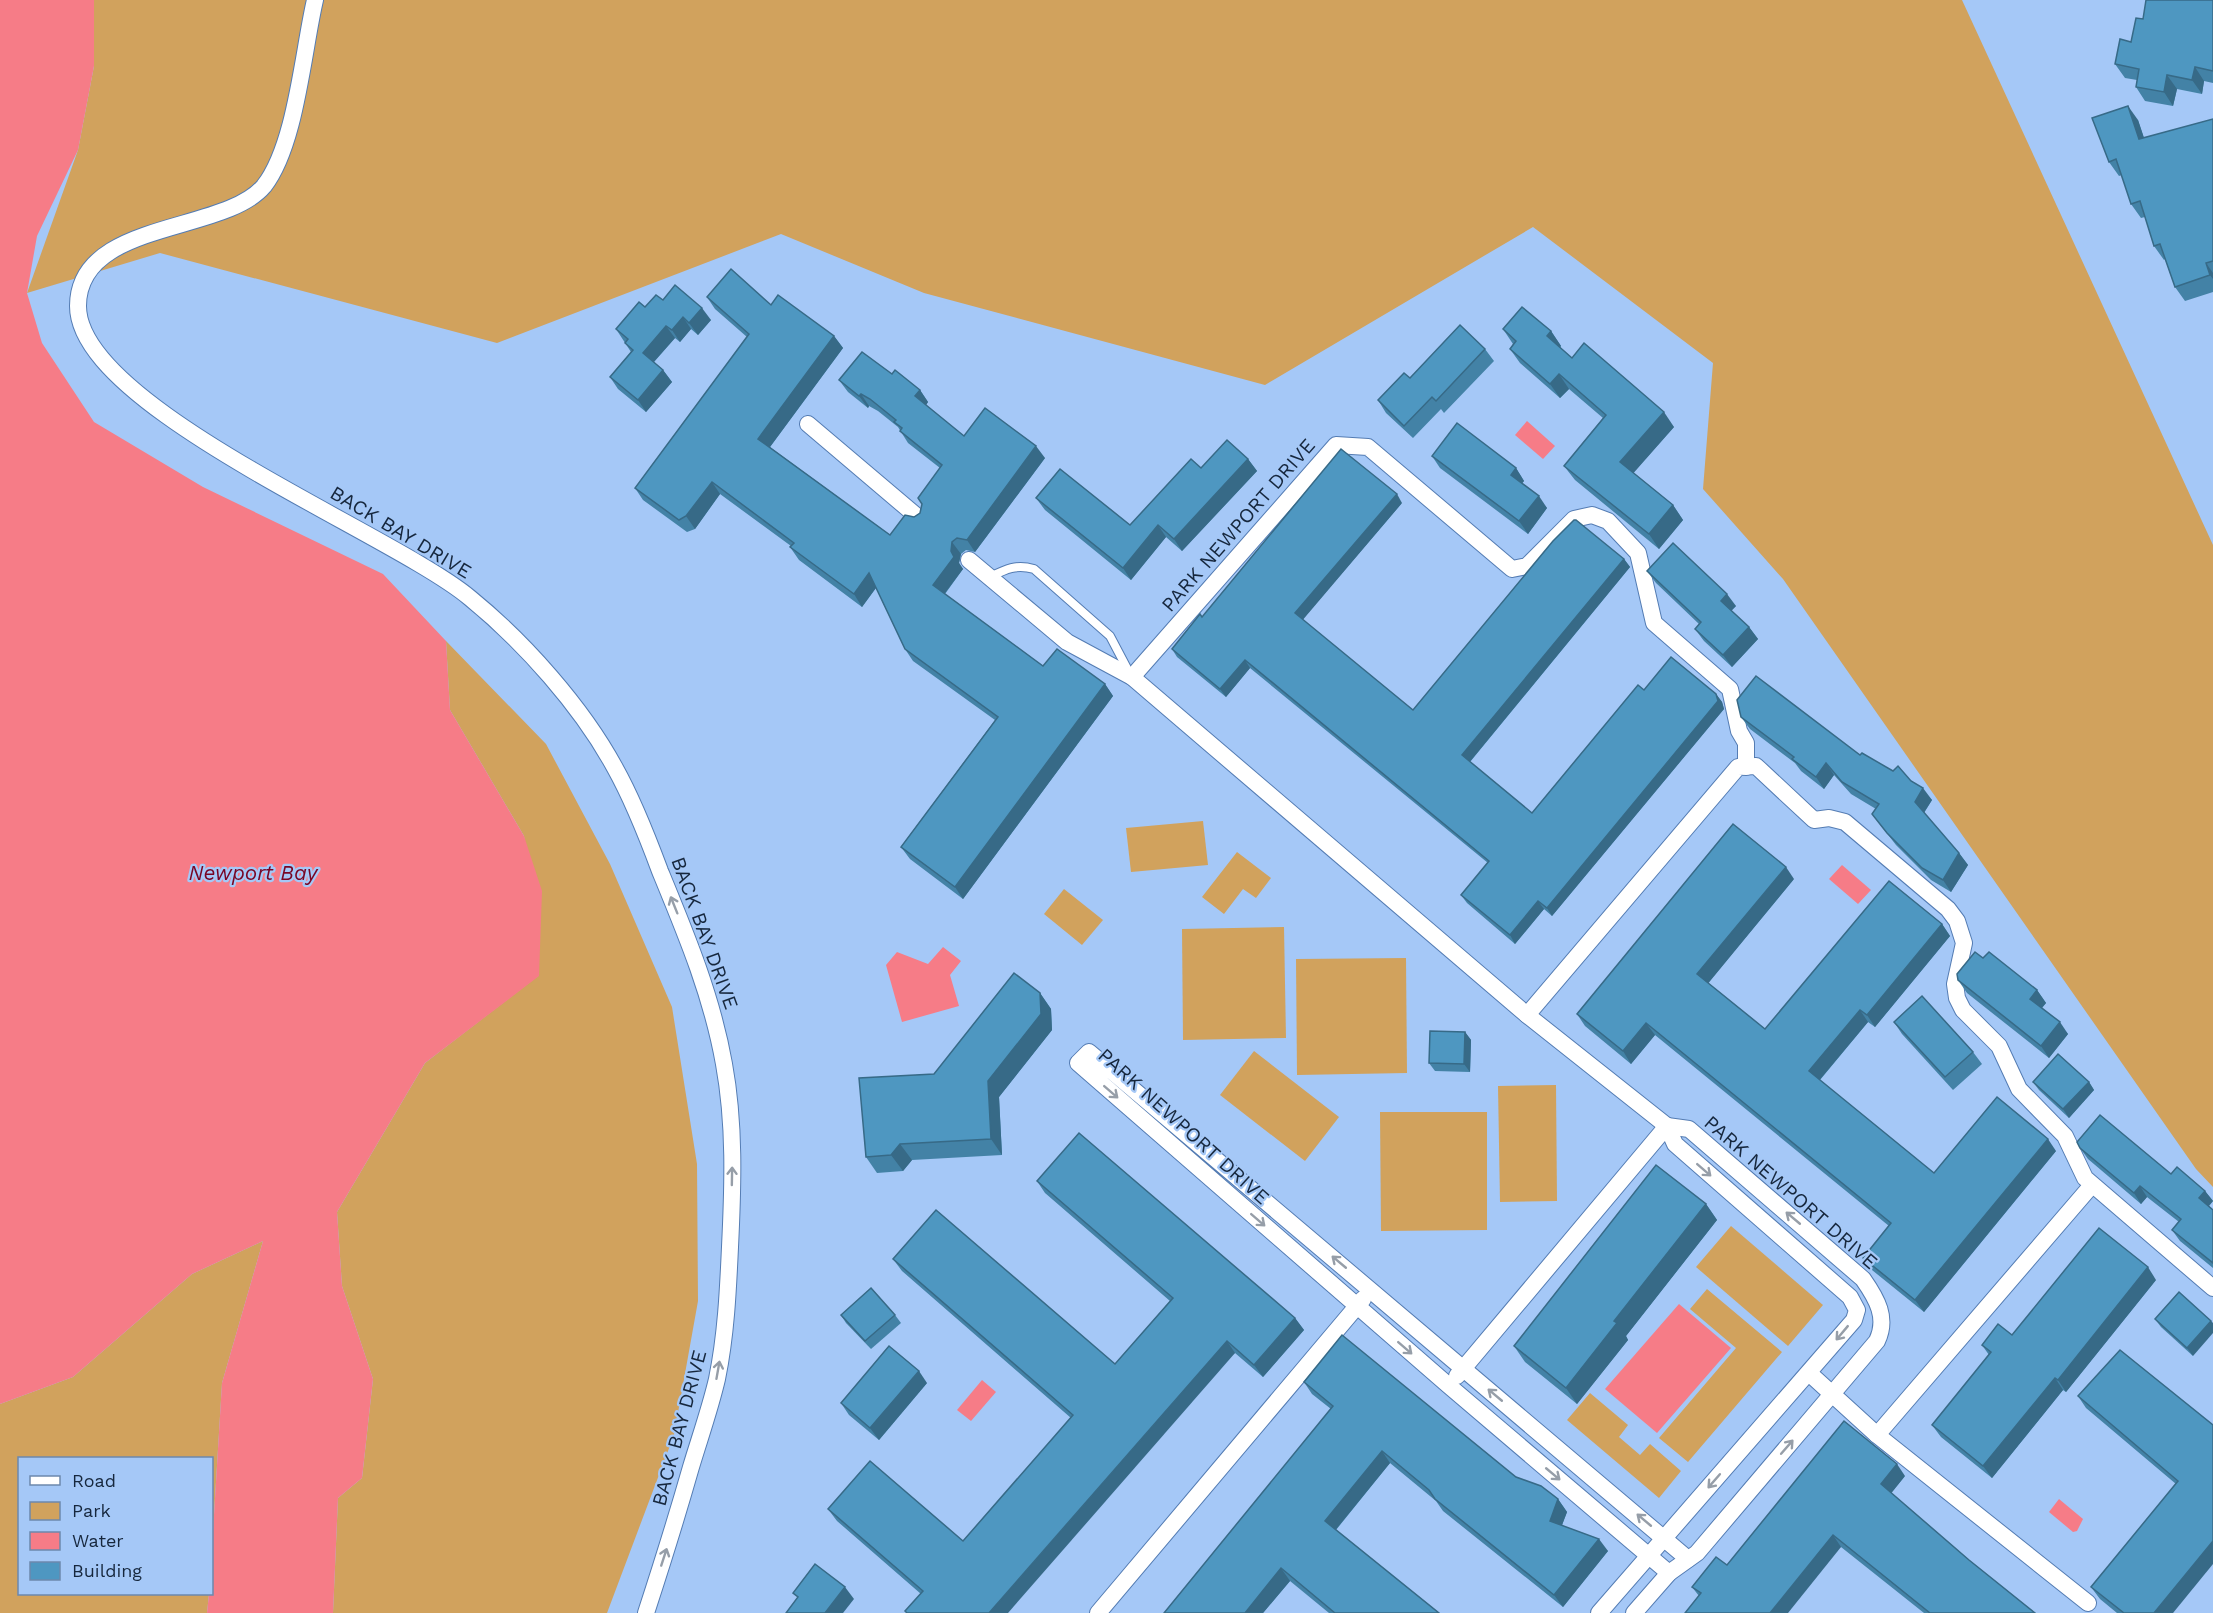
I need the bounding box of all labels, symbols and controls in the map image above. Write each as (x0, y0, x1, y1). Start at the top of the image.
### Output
street label: PARK NEWPORT DRIVE (1156, 433, 1320, 617)
street label: BACK BAY DRIVE (326, 480, 476, 584)
street label: BACK BAY DRIVE (666, 853, 744, 1013)
water label: Newport Bay (189, 860, 319, 885)
one-way arrow (668, 897, 679, 915)
street label: PARK NEWPORT DRIVE (1094, 1043, 1274, 1209)
one-way arrow (1103, 1085, 1118, 1099)
street label: PARK NEWPORT DRIVE (1699, 1110, 1883, 1274)
one-way arrow (1696, 1163, 1712, 1176)
one-way arrow (726, 1166, 738, 1186)
one-way arrow (1786, 1211, 1801, 1225)
one-way arrow (1250, 1213, 1265, 1227)
one-way arrow (1332, 1255, 1347, 1269)
one-way arrow (1835, 1325, 1849, 1340)
one-way arrow (1397, 1341, 1412, 1355)
street label: BACK BAY DRIVE (647, 1347, 711, 1509)
one-way arrow (713, 1361, 724, 1380)
one-way arrow (1487, 1389, 1503, 1402)
one-way arrow (1780, 1440, 1794, 1455)
legend (18, 1457, 213, 1595)
one-way arrow (1545, 1468, 1561, 1481)
text: Road (72, 1470, 116, 1491)
one-way arrow (1707, 1473, 1721, 1488)
text: Park (72, 1500, 111, 1521)
one-way arrow (1636, 1514, 1652, 1527)
text: Water (72, 1530, 124, 1551)
one-way arrow (660, 1548, 671, 1567)
text: Building (72, 1560, 142, 1581)

